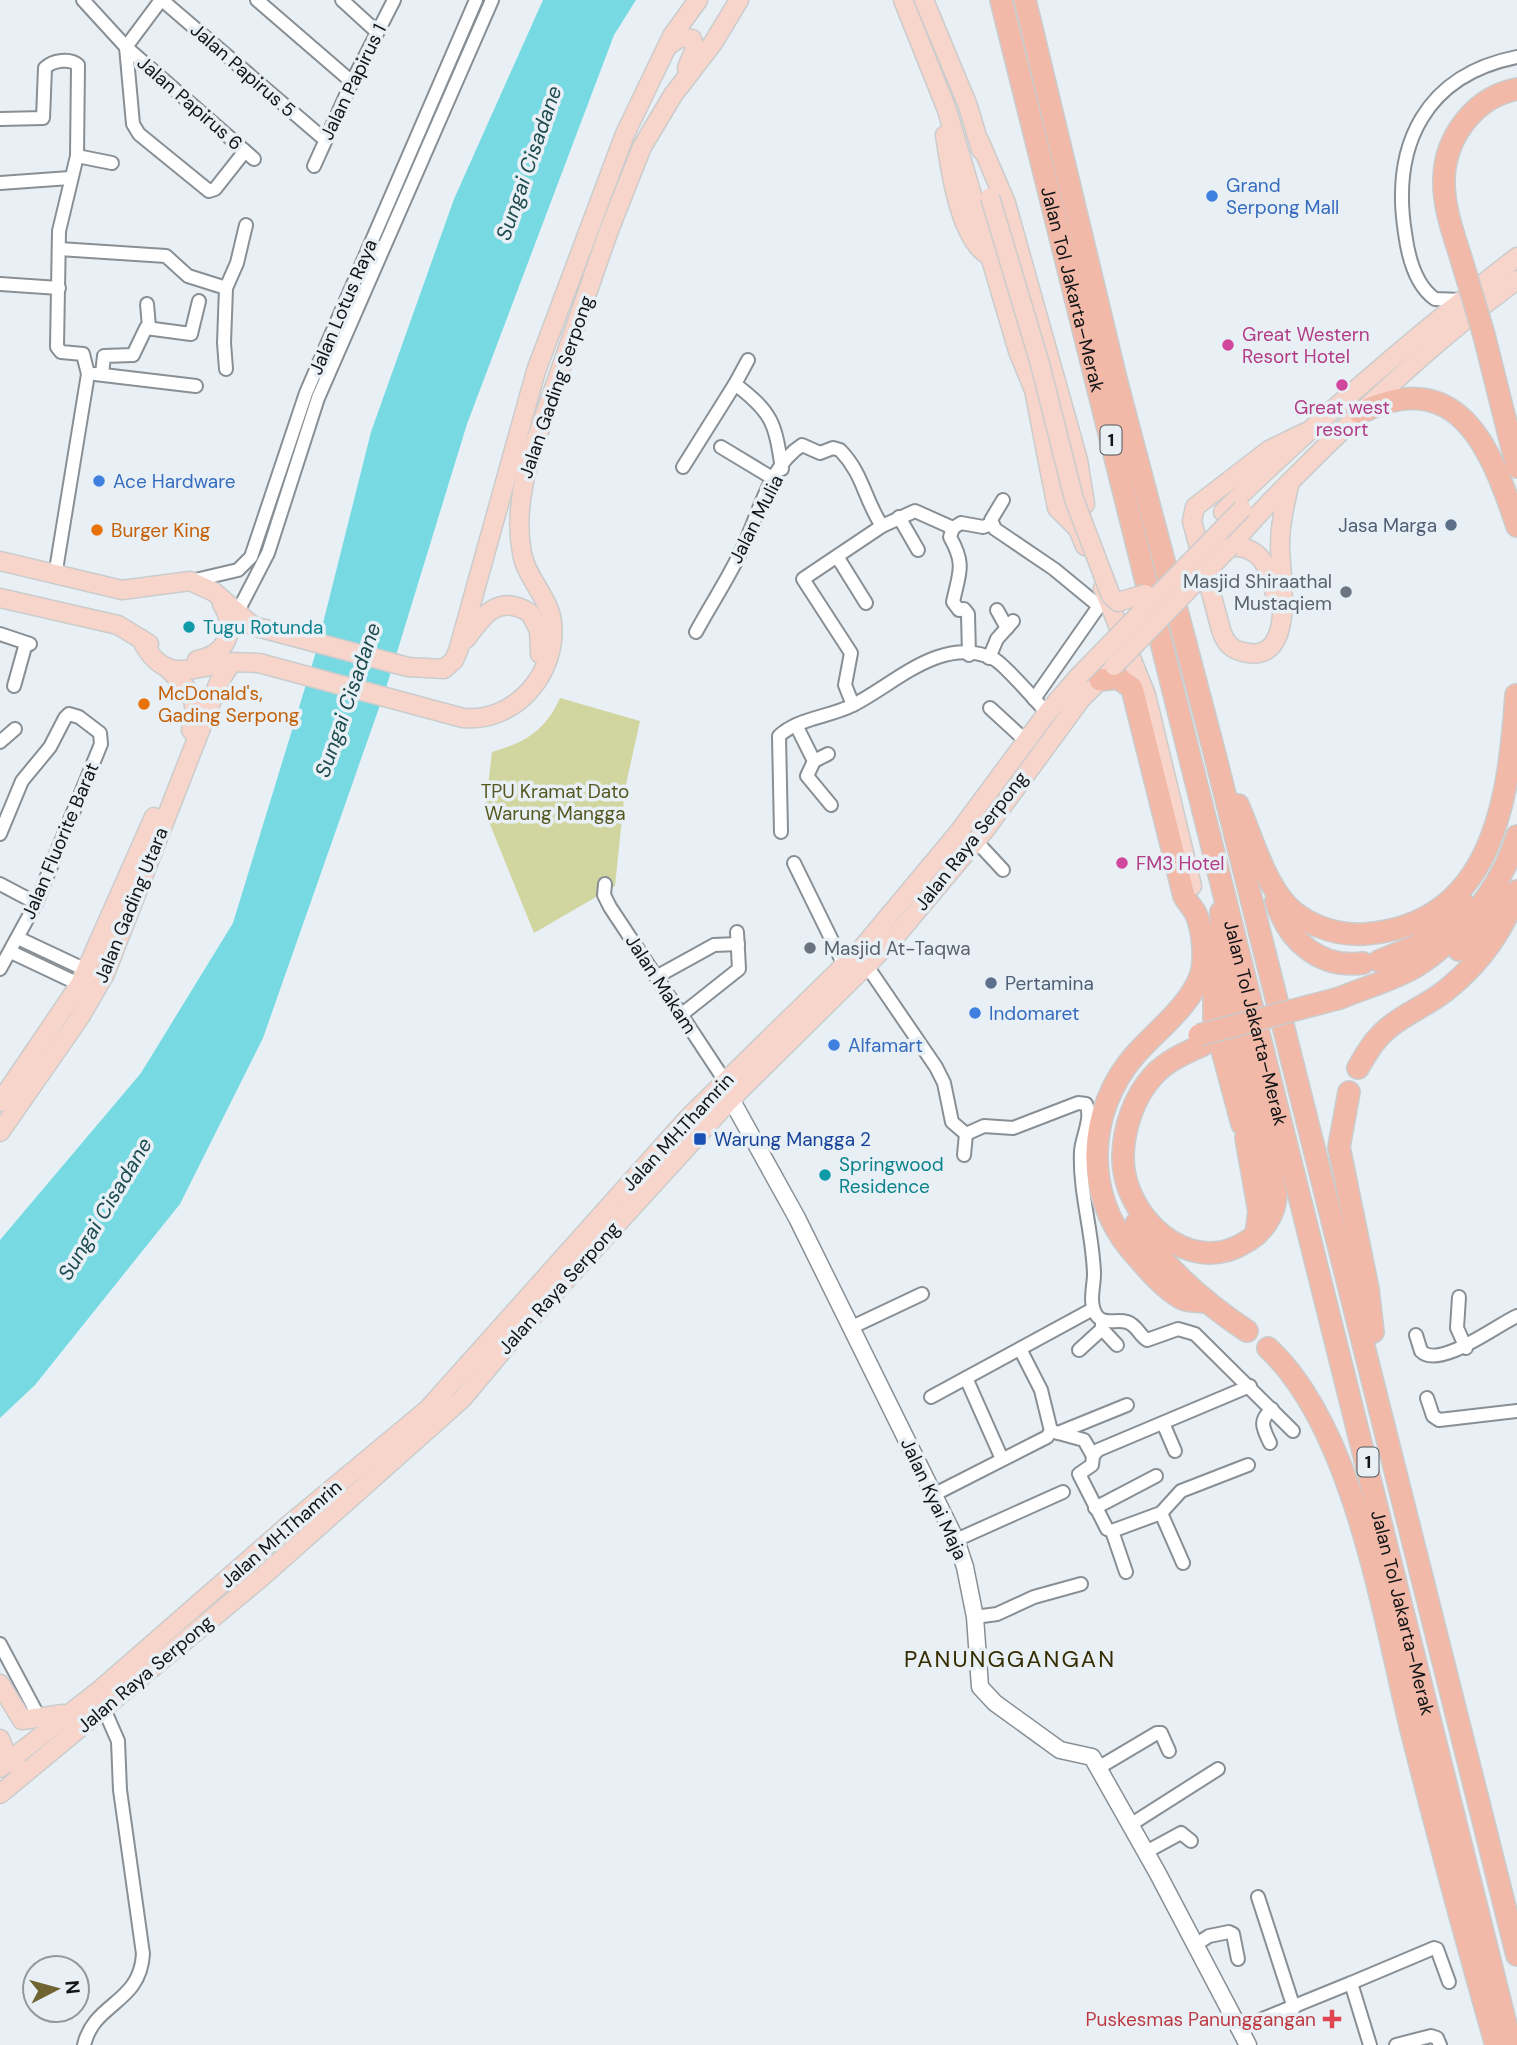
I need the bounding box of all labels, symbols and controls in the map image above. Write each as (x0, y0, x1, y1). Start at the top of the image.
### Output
street label: Jalan Papirus 5 (185, 17, 301, 123)
street label: Jalan Papirus 1 (314, 20, 392, 144)
street label: Jalan Papirus 6 (132, 50, 248, 156)
water label: Sungai Cisadane (489, 82, 569, 244)
place label: Grand Serpong Mall (1226, 173, 1339, 220)
street label: Jalan Tol Jakarta–Merak (1035, 184, 1111, 395)
marker: Grand Serpong Mall (1204, 188, 1220, 204)
street label: Jalan Lotus Raya (303, 235, 383, 379)
street label: Jalan Gading Serpong (513, 292, 599, 482)
place label: Great Western Resort Hotel (1242, 322, 1370, 369)
marker: Great Western Resort Hotel (1220, 337, 1236, 353)
marker: Great west resort (1334, 377, 1350, 393)
place label: Great west resort (1294, 395, 1390, 442)
road number: 1 (1100, 426, 1122, 454)
place label: Ace Hardware (113, 469, 236, 494)
street label: Jalan Mulia (723, 470, 789, 568)
marker: Ace Hardware (91, 473, 107, 489)
place label: Jasa Marga (1338, 513, 1437, 538)
marker: Jasa Marga (1443, 517, 1459, 533)
place label: Burger King (111, 518, 211, 543)
marker: Burger King (89, 522, 105, 538)
place label: Masjid Shiraathal Mustaqiem (1183, 569, 1332, 616)
marker: Masjid Shiraathal Mustaqiem (1338, 584, 1354, 600)
place label: Tugu Rotunda (203, 615, 323, 640)
marker: Tugu Rotunda (181, 619, 197, 635)
water label: Sungai Cisadane (308, 619, 388, 781)
place label: McDonald's, Gading Serpong (158, 681, 300, 728)
marker: McDonald's, Gading Serpong (136, 696, 152, 712)
street label: Jalan Fluorite Barat (16, 759, 104, 923)
street label: Jalan Raya Serpong (909, 766, 1034, 916)
park label: TPU Kramat Dato Warung Mangga (481, 779, 629, 826)
street label: Jalan Gading Utara (88, 823, 174, 987)
place label: FM3 Hotel (1136, 851, 1224, 876)
marker: FM3 Hotel (1114, 855, 1130, 871)
street label: Jalan Tol Jakarta–Merak (1218, 917, 1294, 1128)
street label: Jalan Makam (620, 930, 702, 1038)
place label: Masjid At-Taqwa (824, 936, 971, 961)
marker: Masjid At-Taqwa (802, 940, 818, 956)
place label: Pertamina (1005, 971, 1094, 996)
marker: Pertamina (983, 975, 999, 991)
place label: Indomaret (989, 1001, 1079, 1026)
marker: Indomaret (967, 1005, 983, 1021)
place label: Alfamart (848, 1033, 923, 1058)
marker: Alfamart (826, 1037, 842, 1053)
street label: Jalan MH.Thamrin (617, 1068, 739, 1196)
place label: Warung Mangga 2 (714, 1127, 871, 1152)
marker: Warung Mangga 2 (692, 1131, 708, 1147)
water label: Sungai Cisadane (51, 1133, 159, 1285)
place label: Springwood Residence (839, 1152, 944, 1199)
marker: Springwood Residence (817, 1167, 833, 1183)
street label: Jalan Raya Serpong (493, 1216, 626, 1360)
street label: Jalan Kyai Maja (895, 1434, 973, 1564)
road number: 1 (1358, 1448, 1378, 1476)
street label: Jalan MH.Thamrin (215, 1474, 347, 1594)
street label: Jalan Tol Jakarta–Merak (1366, 1507, 1441, 1718)
street label: Jalan Raya Serpong (72, 1609, 219, 1738)
district label: PANUNGGANGAN (904, 1644, 1116, 1674)
north arrow (21, 1954, 91, 2024)
text: N (59, 1979, 86, 1995)
place label: Puskesmas Panunggangan (1086, 2007, 1316, 2032)
marker: Puskesmas Panunggangan (1322, 2009, 1342, 2029)

